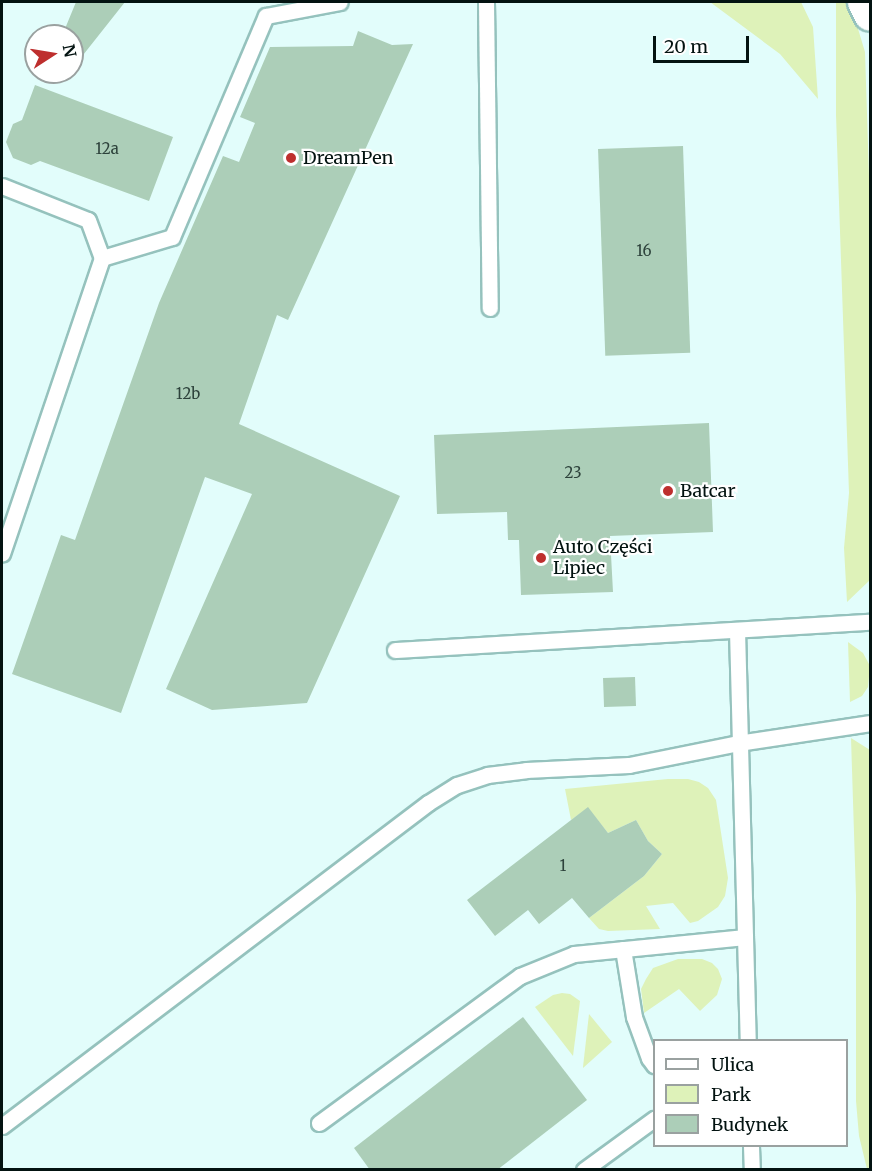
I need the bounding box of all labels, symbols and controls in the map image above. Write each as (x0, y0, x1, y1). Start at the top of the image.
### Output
north arrow (24, 24, 84, 84)
scale bar (656, 24, 752, 62)
text: 20 m (664, 35, 708, 58)
text: N (59, 42, 81, 59)
house number: 12a (95, 140, 119, 158)
place label: DreamPen (303, 147, 393, 169)
marker: DreamPen (284, 151, 298, 165)
house number: 16 (636, 242, 652, 260)
house number: 12b (176, 385, 200, 403)
house number: 23 (565, 464, 581, 482)
place label: Batcar (680, 480, 736, 502)
marker: Batcar (661, 484, 675, 498)
place label: Auto Części Lipiec (553, 537, 652, 580)
marker: Auto Części Lipiec (534, 551, 548, 565)
house number: 1 (560, 857, 566, 875)
legend (653, 1039, 848, 1147)
text: Ulica (711, 1053, 754, 1076)
text: Park (711, 1083, 751, 1106)
text: Budynek (711, 1113, 788, 1136)

